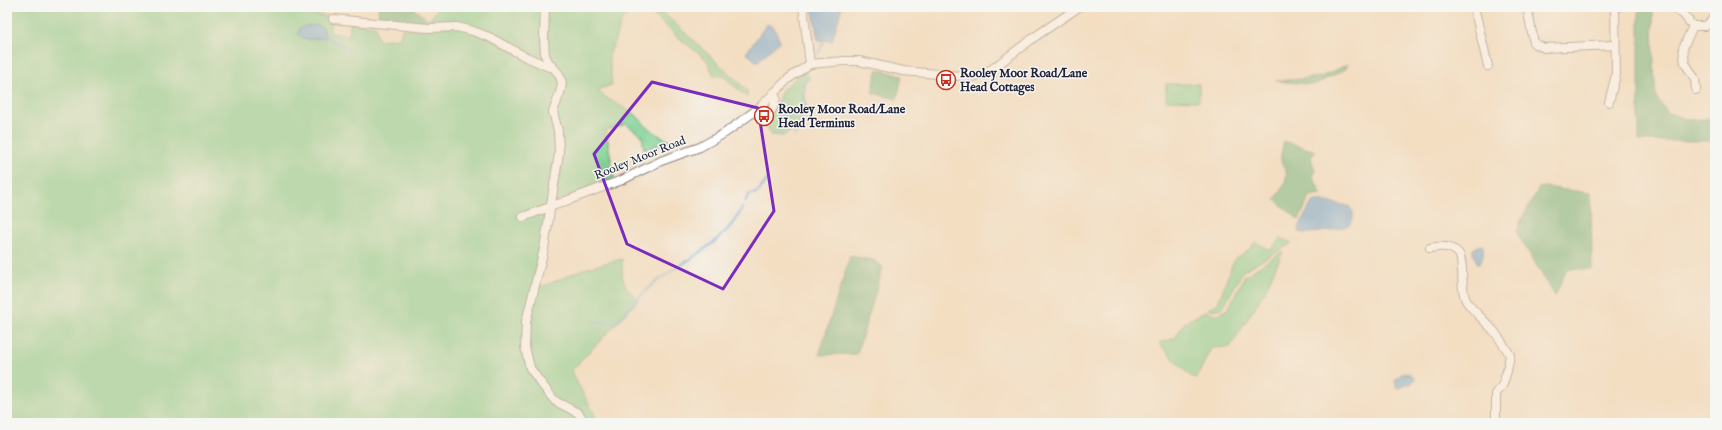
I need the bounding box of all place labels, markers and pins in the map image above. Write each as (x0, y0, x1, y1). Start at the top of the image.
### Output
place label: Rooley Moor Road/Lane Head Cottages (960, 66, 1088, 96)
bus stop icon: Rooley Moor Road/Lane Head Cottages (935, 69, 957, 91)
place label: Rooley Moor Road/Lane Head Terminus (778, 102, 906, 131)
bus stop icon: Rooley Moor Road/Lane Head Terminus (753, 105, 775, 127)

